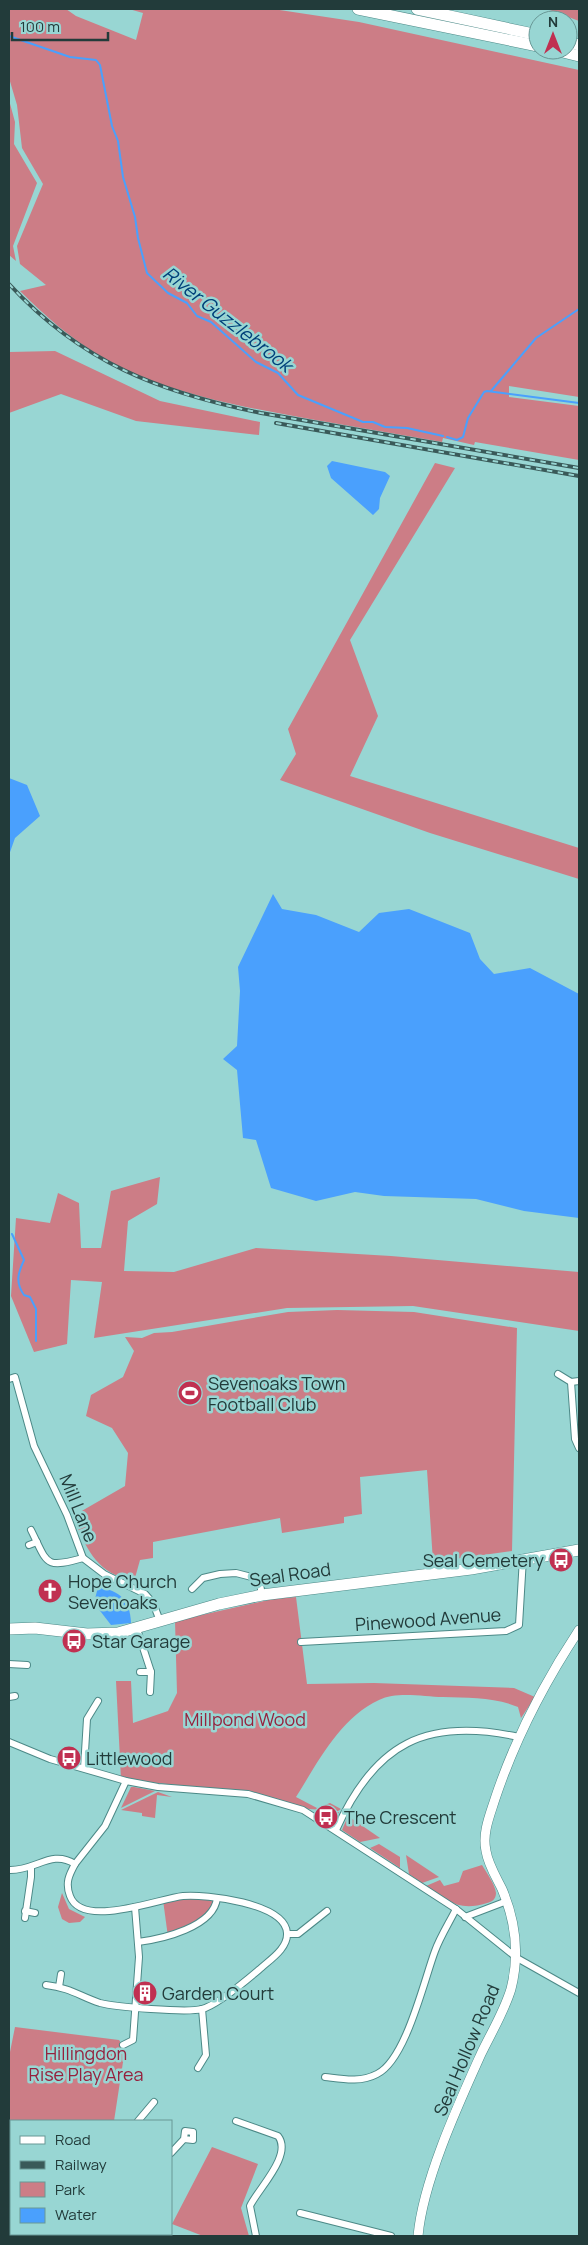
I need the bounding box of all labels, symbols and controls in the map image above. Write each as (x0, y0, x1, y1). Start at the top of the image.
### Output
scale bar (12, 10, 109, 42)
north arrow (528, 10, 578, 60)
text: N (548, 12, 558, 31)
text: 100 m (20, 16, 60, 37)
water label: River Guzzlebrook (158, 260, 300, 379)
place label: Sevenoaks Town Football Club (208, 1371, 345, 1416)
sports icon: Sevenoaks Town Football Club (177, 1380, 203, 1406)
street label: Mill Lane (54, 1470, 104, 1546)
bus stop icon: Seal Cemetery (548, 1547, 574, 1573)
place label: Seal Cemetery (423, 1548, 544, 1572)
street label: Seal Road (248, 1556, 332, 1592)
place label: Hope Church Sevenoaks (68, 1569, 177, 1614)
church icon: Hope Church Sevenoaks (37, 1578, 63, 1604)
street label: Pinewood Avenue (354, 1602, 502, 1636)
bus stop icon: Star Garage (61, 1628, 87, 1654)
place label: Star Garage (92, 1629, 190, 1653)
park label: Millpond Wood (184, 1707, 306, 1731)
bus stop icon: Littlewood (56, 1745, 82, 1771)
place label: Littlewood (86, 1746, 173, 1770)
bus stop icon: The Crescent (313, 1804, 339, 1830)
place label: The Crescent (344, 1805, 457, 1829)
building icon: Garden Court (132, 1980, 158, 2006)
street label: Seal Hollow Road (427, 1980, 505, 2120)
place label: Garden Court (162, 1981, 274, 2005)
park label: Hillingdon Rise Play Area (29, 2041, 143, 2086)
legend (10, 2120, 172, 2235)
text: Road (55, 2129, 91, 2150)
text: Railway (55, 2154, 107, 2175)
text: Park (55, 2179, 85, 2200)
text: Water (55, 2204, 97, 2225)

